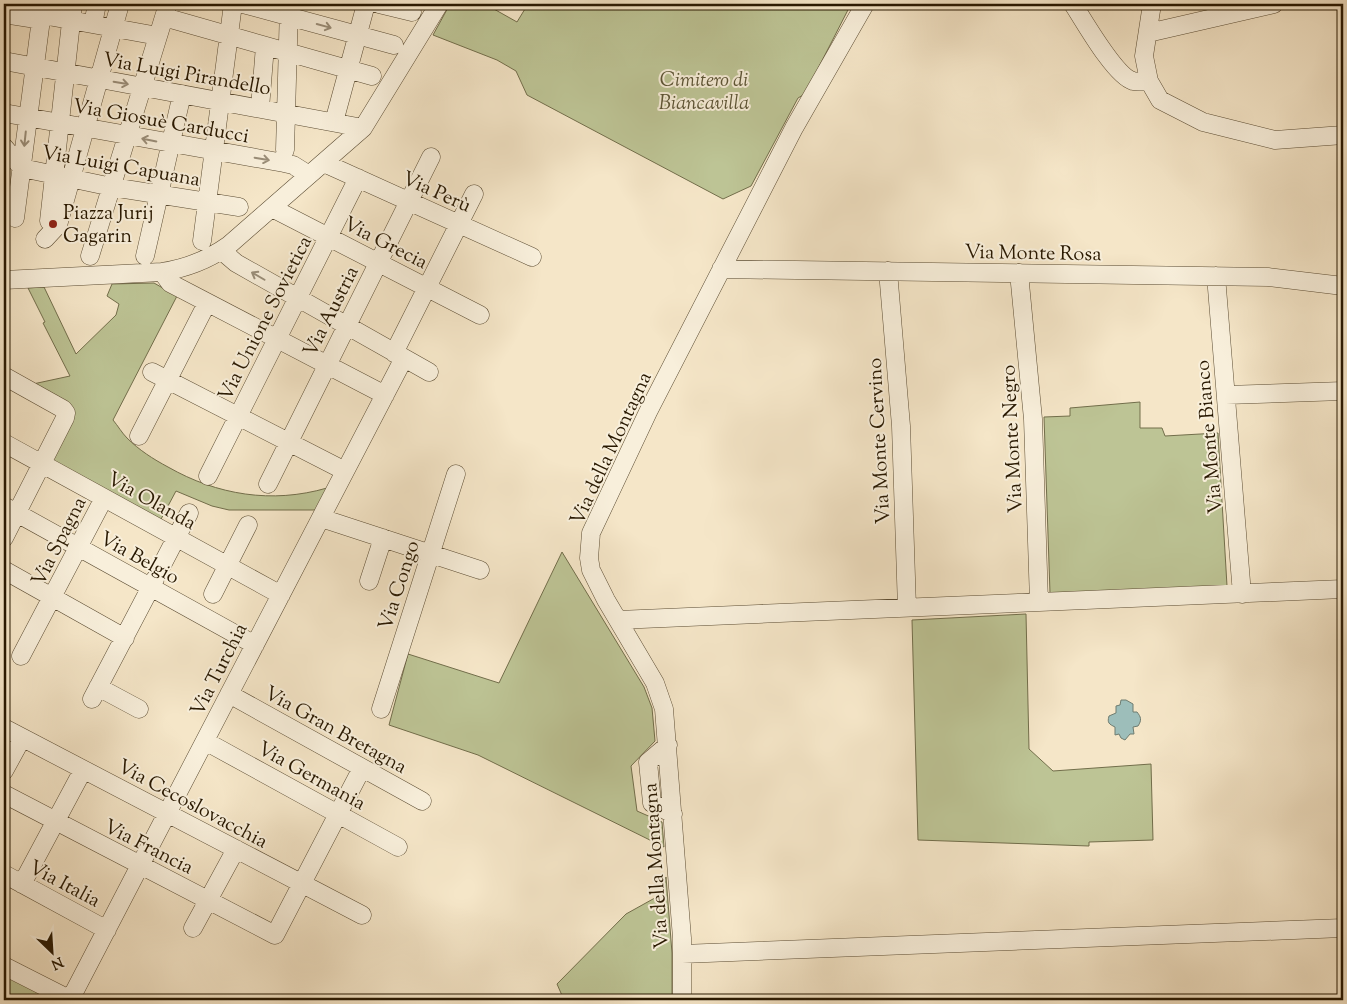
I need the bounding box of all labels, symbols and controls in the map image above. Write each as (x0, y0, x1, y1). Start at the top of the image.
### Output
one-way arrow (315, 22, 331, 31)
street label: Via Luigi Pirandello (100, 46, 273, 105)
park label: Cimitero di Biancavilla (659, 67, 749, 119)
one-way arrow (112, 78, 128, 88)
street label: Via Giosuè Carducci (70, 93, 251, 152)
one-way arrow (20, 131, 30, 147)
one-way arrow (141, 134, 157, 144)
street label: Via Luigi Capuana (39, 139, 202, 196)
one-way arrow (254, 155, 270, 165)
street label: Via Perù (397, 165, 476, 222)
place label: Piazza Jurij Gagarin (63, 200, 154, 252)
street label: Via Grecia (338, 211, 432, 278)
marker: Piazza Jurij Gagarin (47, 218, 59, 230)
street label: Via Unione Sovietica (212, 231, 321, 407)
street label: Via Monte Rosa (964, 239, 1102, 270)
street label: Via Austria (297, 262, 367, 363)
one-way arrow (251, 271, 266, 281)
street label: Via Monte Cervino (862, 357, 899, 525)
street label: Via Monte Bianco (1189, 359, 1232, 515)
street label: Via Monte Negro (995, 364, 1032, 514)
street label: Via della Montagna (564, 368, 661, 531)
street label: Via Olanda (101, 466, 201, 539)
street label: Via Spagna (25, 492, 95, 592)
street label: Via Belgio (93, 525, 184, 593)
street label: Via Congo (372, 537, 429, 634)
street label: Via Turchia (184, 619, 256, 722)
street label: Via Gran Bretagna (258, 680, 411, 782)
street label: Via Germania (251, 735, 370, 819)
street label: Via Cecoslovacchia (111, 753, 272, 857)
street label: Via della Montagna (637, 782, 678, 950)
street label: Via Francia (98, 813, 198, 883)
street label: Via Italia (23, 854, 105, 916)
north arrow (28, 926, 78, 976)
text: N (47, 951, 66, 973)

